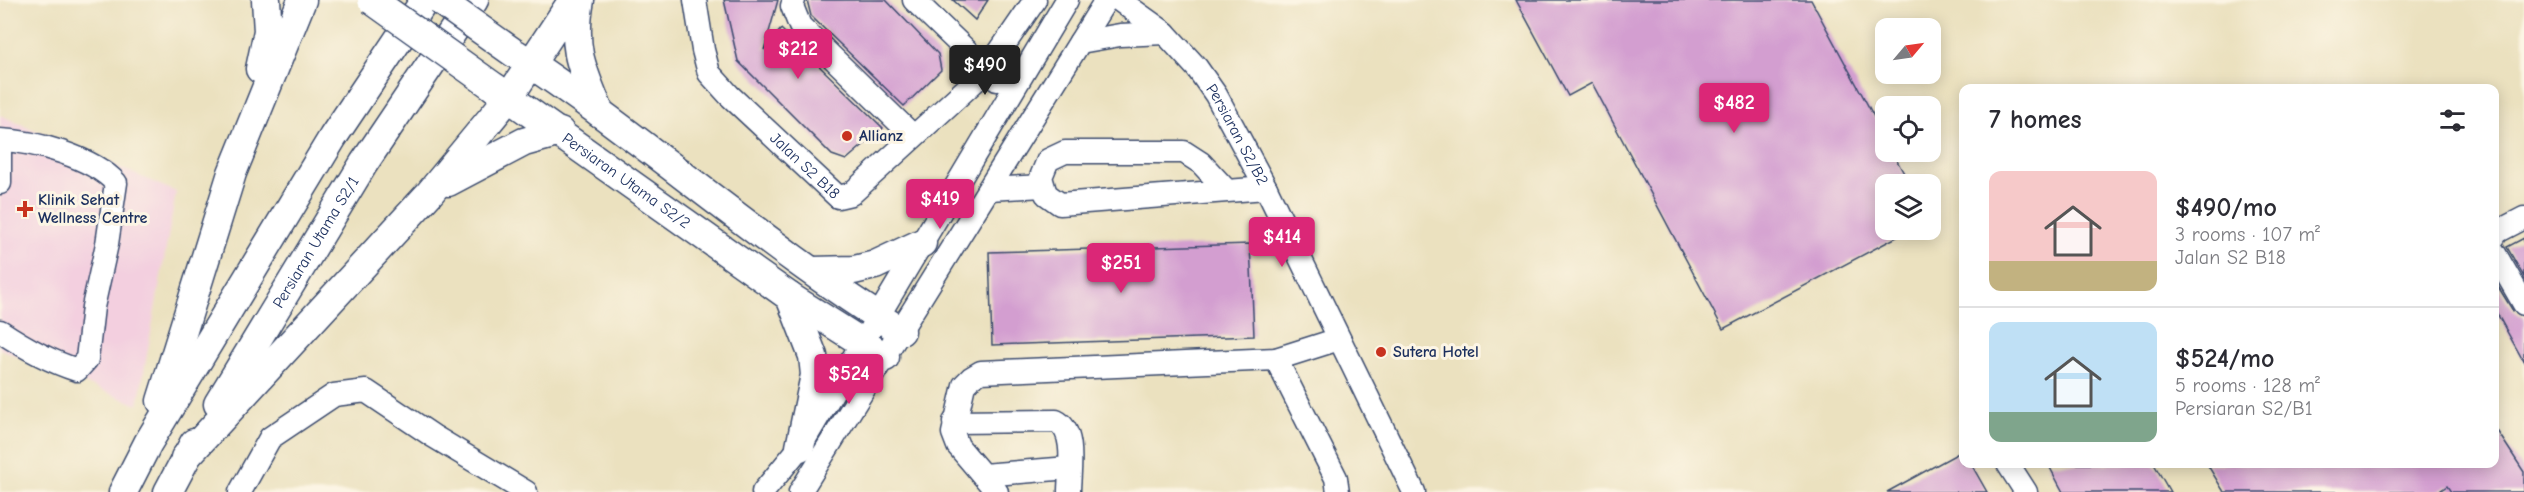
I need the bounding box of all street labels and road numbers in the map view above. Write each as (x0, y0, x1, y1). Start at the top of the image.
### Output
street label: Persiaran S2/B2 (1202, 81, 1272, 188)
street label: Persiaran Utama S2/2 (559, 129, 694, 232)
street label: Jalan S2 B18 (766, 129, 843, 203)
street label: Persiaran Utama S2/1 (269, 173, 363, 311)

